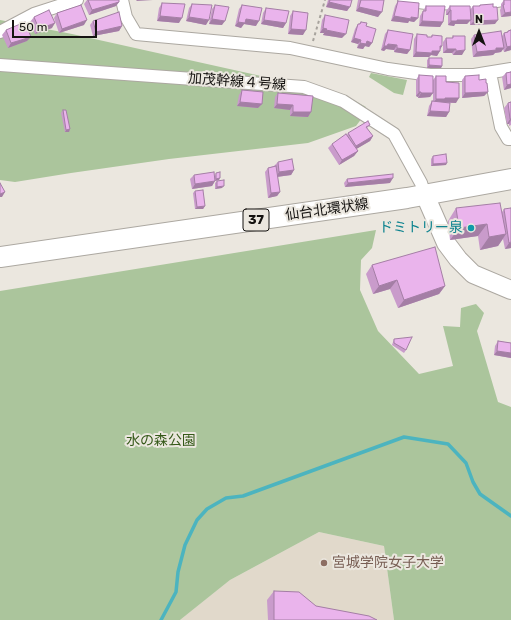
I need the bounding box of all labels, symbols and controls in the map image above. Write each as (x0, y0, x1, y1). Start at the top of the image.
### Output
scale bar (14, 12, 99, 38)
north arrow (459, 12, 499, 52)
text: N (475, 13, 483, 26)
text: 50 m (19, 20, 47, 34)
street label: 加茂幹線４号線 (188, 70, 286, 94)
street label: 仙台北環状線 (284, 196, 370, 224)
road number: 37 (243, 209, 269, 231)
place label: ドミトリー泉 (379, 220, 463, 236)
marker: ドミトリー泉 (466, 223, 476, 233)
park label: 水の森公園 (126, 433, 196, 449)
place label: 宮城学院女子大学 (332, 555, 444, 571)
marker: 宮城学院女子大学 (319, 558, 329, 568)

